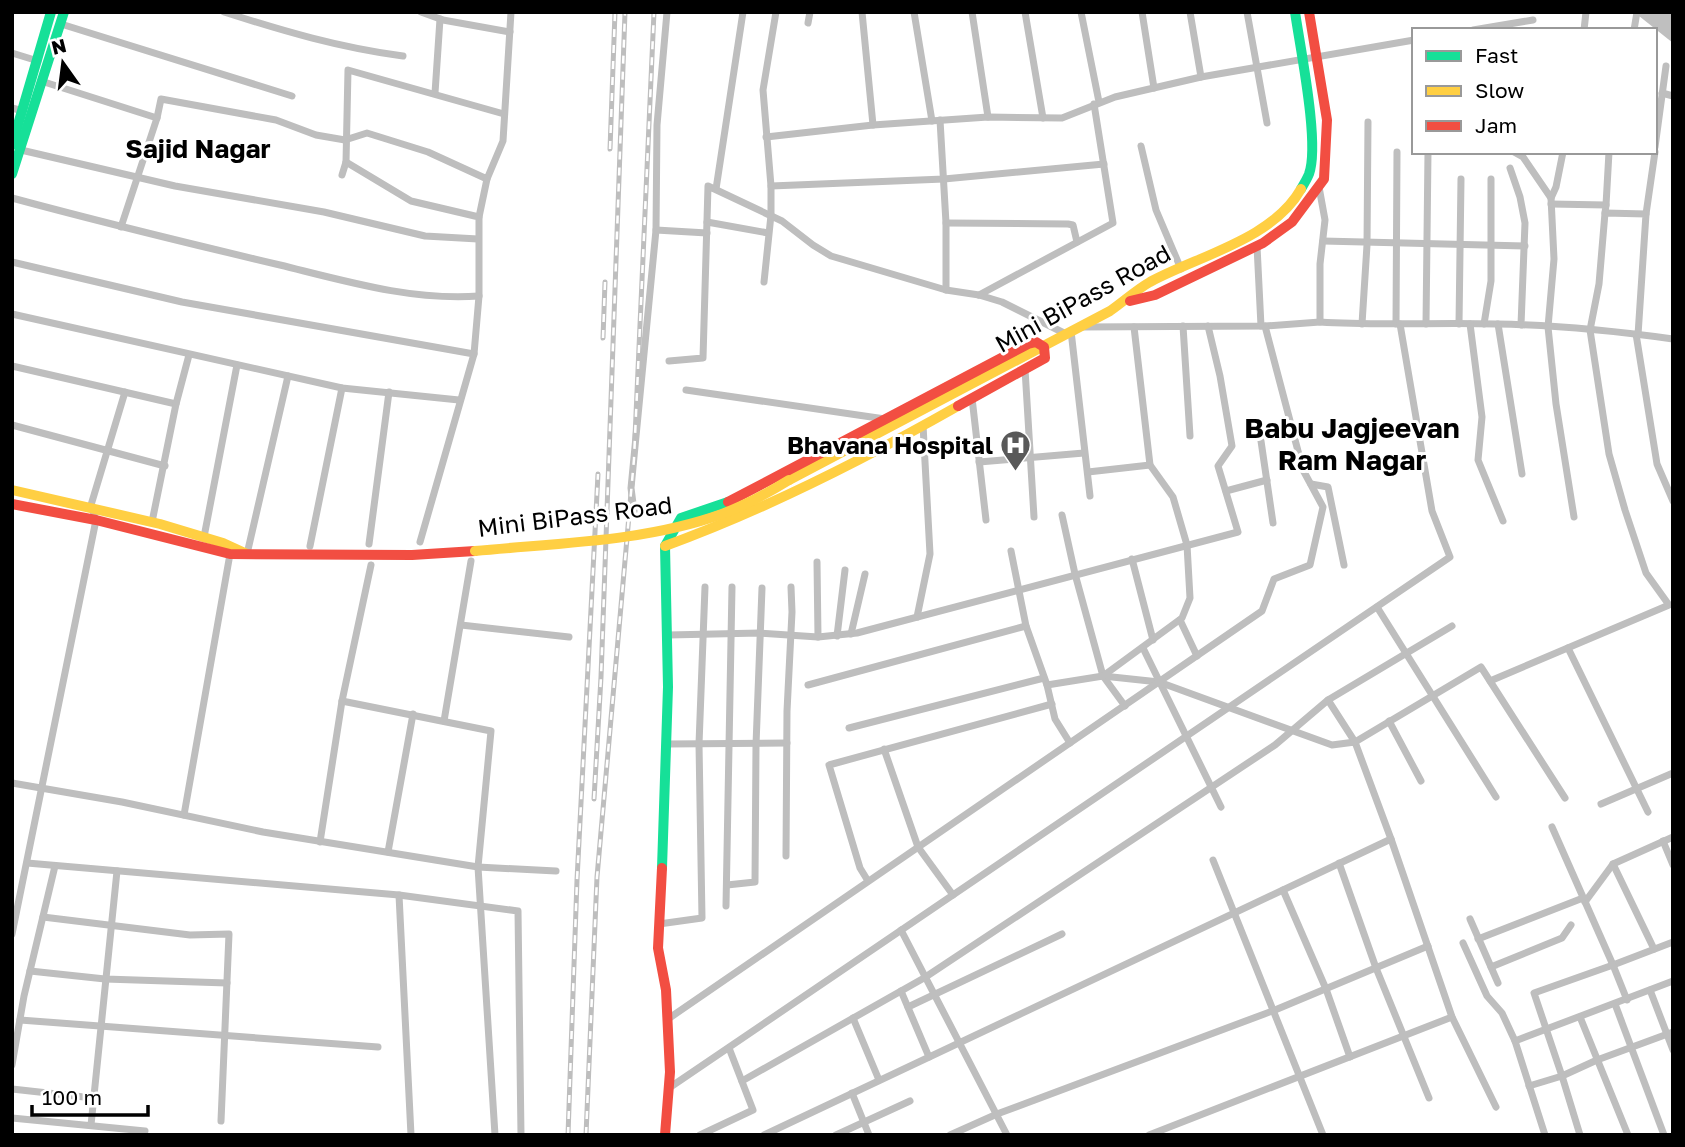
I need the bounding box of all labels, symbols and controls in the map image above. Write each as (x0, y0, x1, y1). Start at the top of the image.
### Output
north arrow (28, 28, 98, 98)
legend (1412, 28, 1657, 154)
text: N (49, 33, 69, 59)
text: Fast (1475, 42, 1518, 68)
text: Slow (1475, 77, 1524, 103)
text: Jam (1475, 112, 1517, 138)
district label: Sajid Nagar (125, 133, 271, 164)
street label: Mini BiPass Road (990, 237, 1175, 358)
district label: Babu Jagjeevan Ram Nagar (1244, 411, 1460, 476)
hospital icon: Bhavana Hospital (999, 429, 1033, 473)
place label: Bhavana Hospital (787, 430, 993, 459)
street label: Mini BiPass Road (476, 489, 674, 542)
scale bar (32, 1074, 147, 1118)
text: 100 m (42, 1084, 102, 1110)

